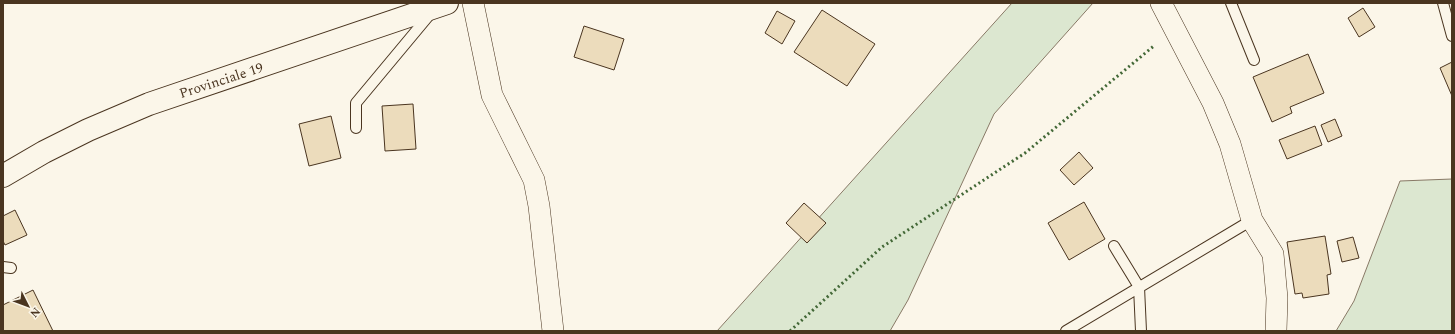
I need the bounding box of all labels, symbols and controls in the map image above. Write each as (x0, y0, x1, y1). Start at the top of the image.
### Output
street label: Provinciale 19 (176, 57, 266, 104)
north arrow (8, 286, 48, 326)
text: N (26, 303, 44, 321)

